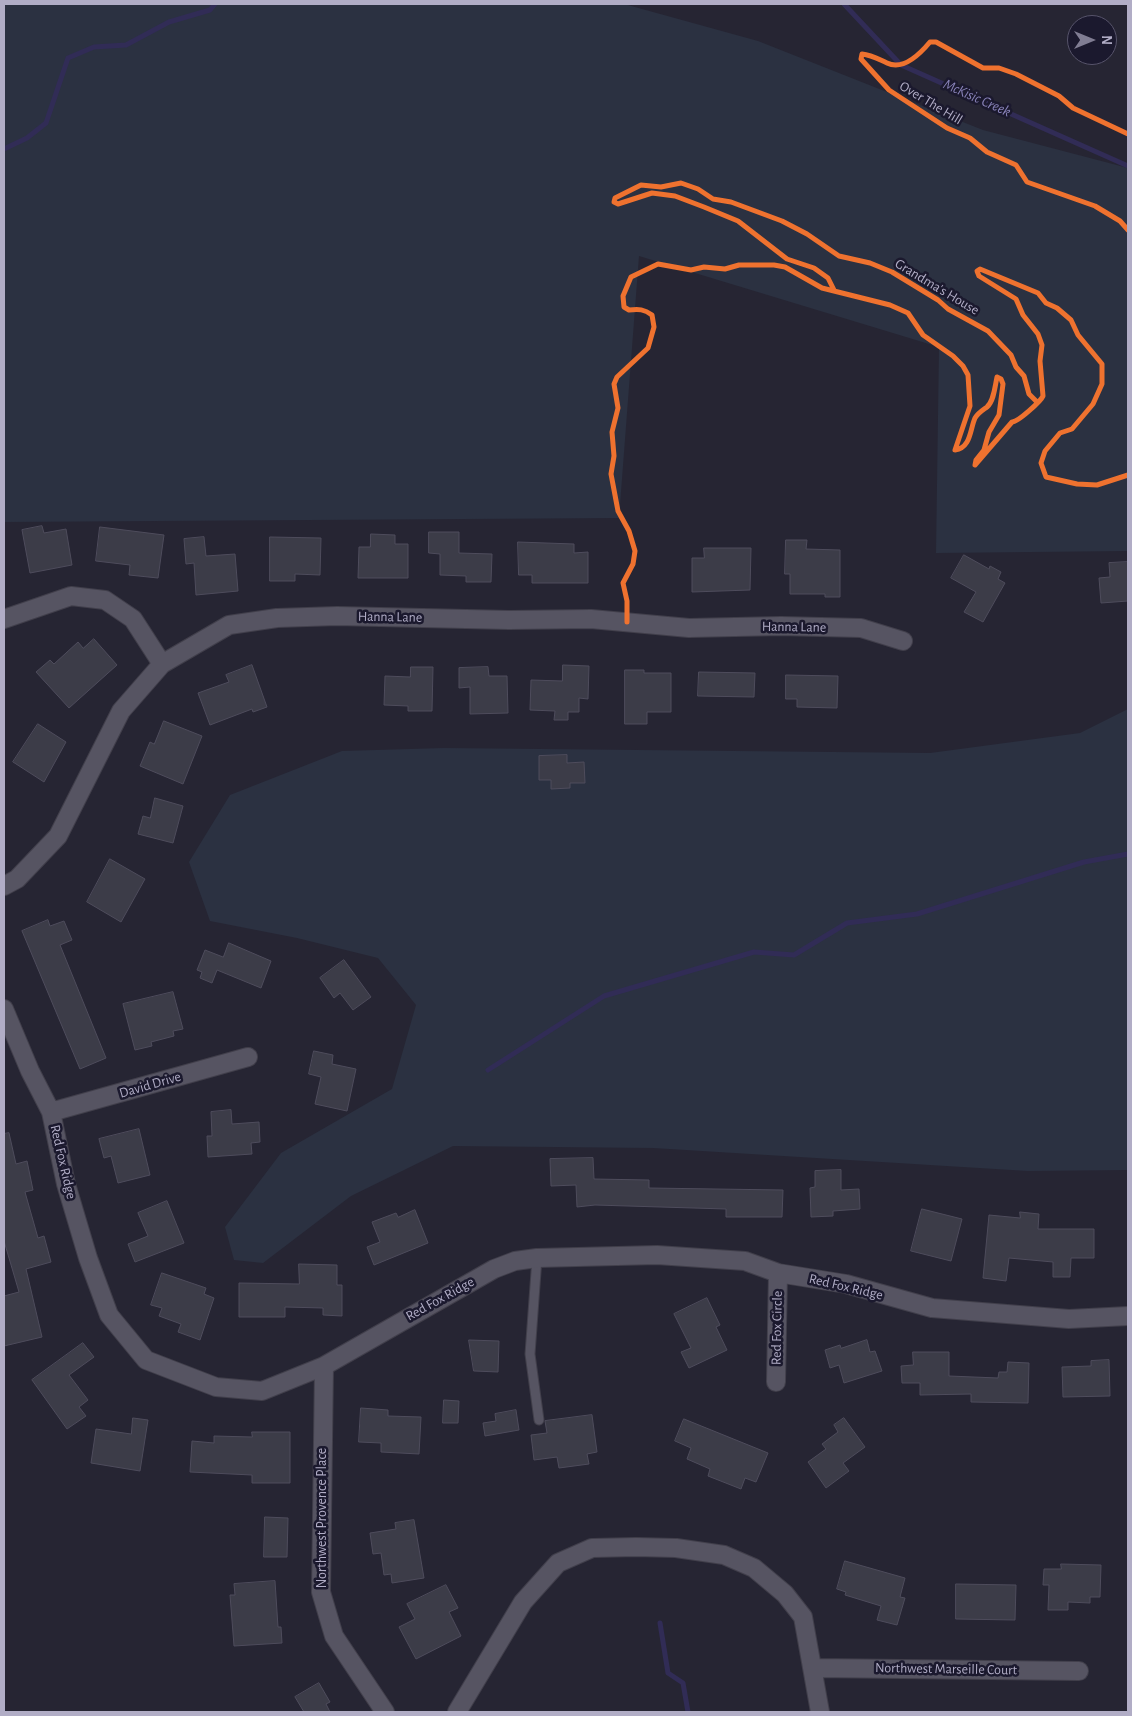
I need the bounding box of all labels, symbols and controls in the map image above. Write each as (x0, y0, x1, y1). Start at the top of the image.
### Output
north arrow (1067, 15, 1117, 65)
text: N (1099, 35, 1113, 45)
water label: McKisic Creek (940, 75, 1014, 121)
street label: Over The Hill (896, 78, 966, 128)
street label: Grandma's House (892, 255, 982, 319)
street label: Hanna Lane (358, 608, 422, 626)
street label: Hanna Lane (762, 618, 826, 636)
street label: David Drive (117, 1068, 183, 1102)
street label: Red Fox Ridge (46, 1123, 80, 1201)
street label: Red Fox Ridge (807, 1270, 885, 1304)
street label: Red Fox Ridge (403, 1273, 477, 1325)
street label: Red Fox Circle (768, 1291, 786, 1365)
street label: Northwest Provence Place (314, 1448, 330, 1588)
street label: Northwest Marseille Court (875, 1659, 1017, 1679)

